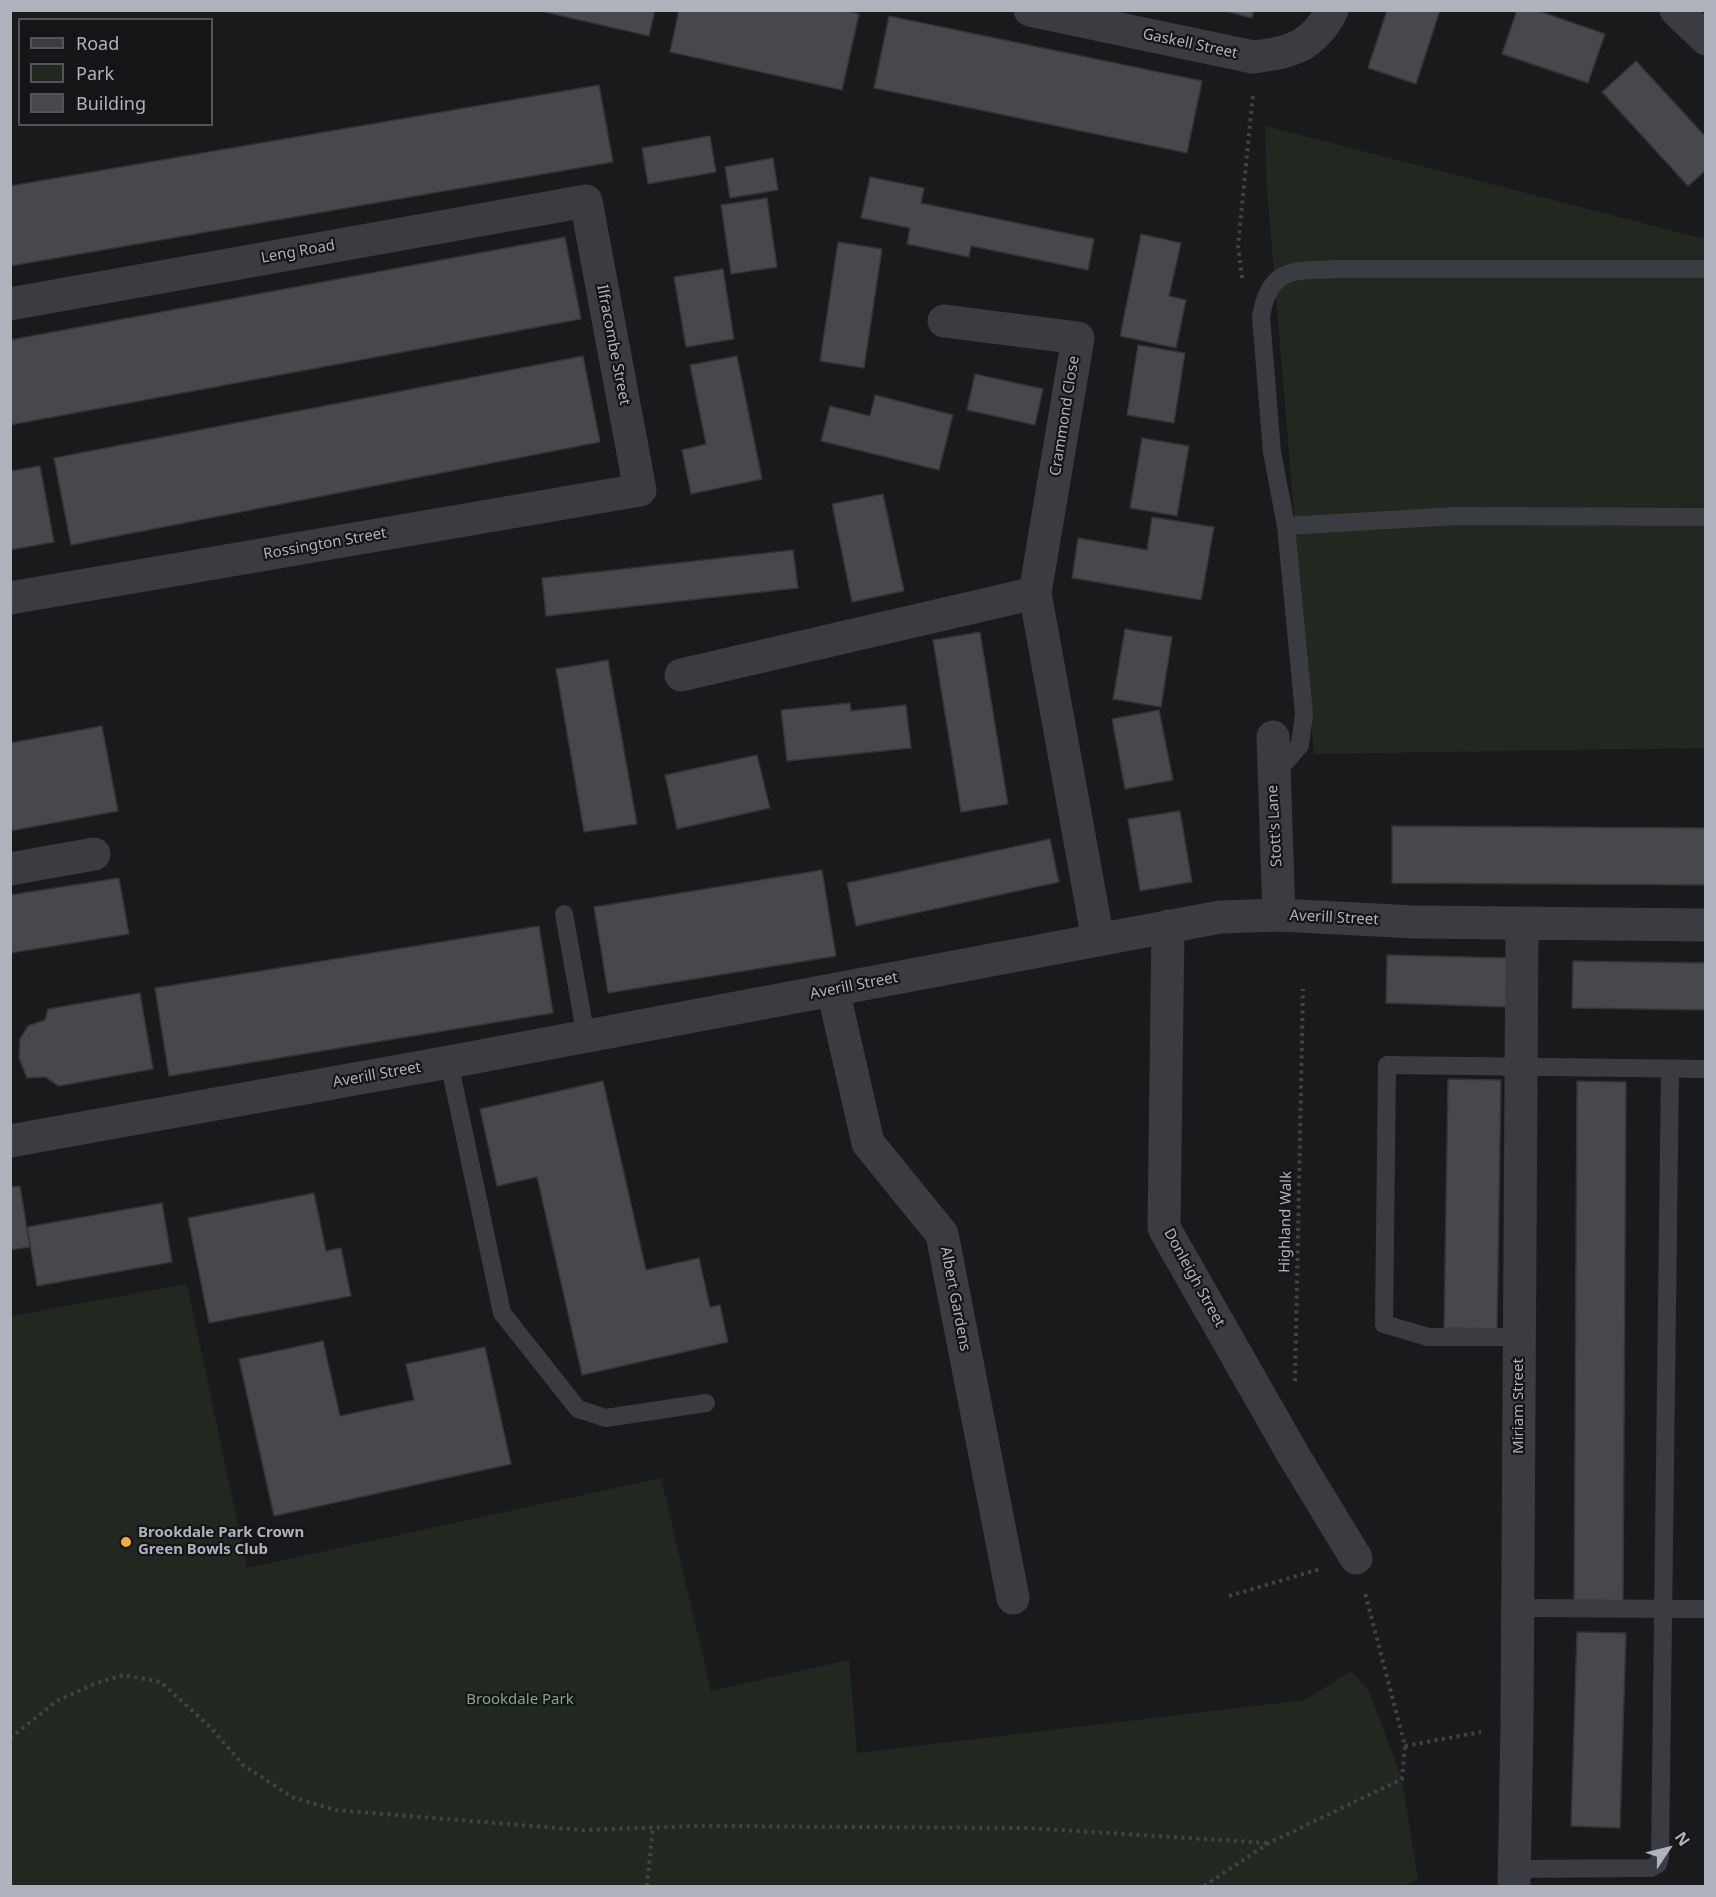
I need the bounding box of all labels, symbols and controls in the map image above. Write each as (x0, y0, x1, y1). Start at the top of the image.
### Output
legend (18, 18, 213, 126)
street label: Gaskell Street (1141, 25, 1239, 63)
text: Road (76, 31, 119, 55)
text: Park (76, 61, 114, 85)
text: Building (76, 91, 146, 115)
street label: Leng Road (260, 237, 336, 267)
street label: Ilfracombe Street (593, 283, 633, 407)
street label: Crammond Close (1047, 355, 1083, 477)
street label: Rossington Street (262, 524, 388, 564)
street label: Stott's Lane (1264, 785, 1286, 867)
street label: Averill Street (1289, 907, 1379, 929)
street label: Averill Street (808, 969, 900, 1003)
street label: Averill Street (331, 1058, 423, 1092)
street label: Highland Walk (1276, 1171, 1296, 1273)
street label: Donleigh Street (1160, 1226, 1228, 1330)
street label: Albert Gardens (936, 1245, 974, 1353)
street label: Miriam Street (1510, 1358, 1528, 1454)
place label: Brookdale Park Crown Green Bowls Club (138, 1524, 304, 1559)
marker: Brookdale Park Crown Green Bowls Club (119, 1535, 133, 1549)
park label: Brookdale Park (466, 1691, 574, 1709)
north arrow (1638, 1819, 1698, 1879)
text: N (1670, 1827, 1695, 1850)

